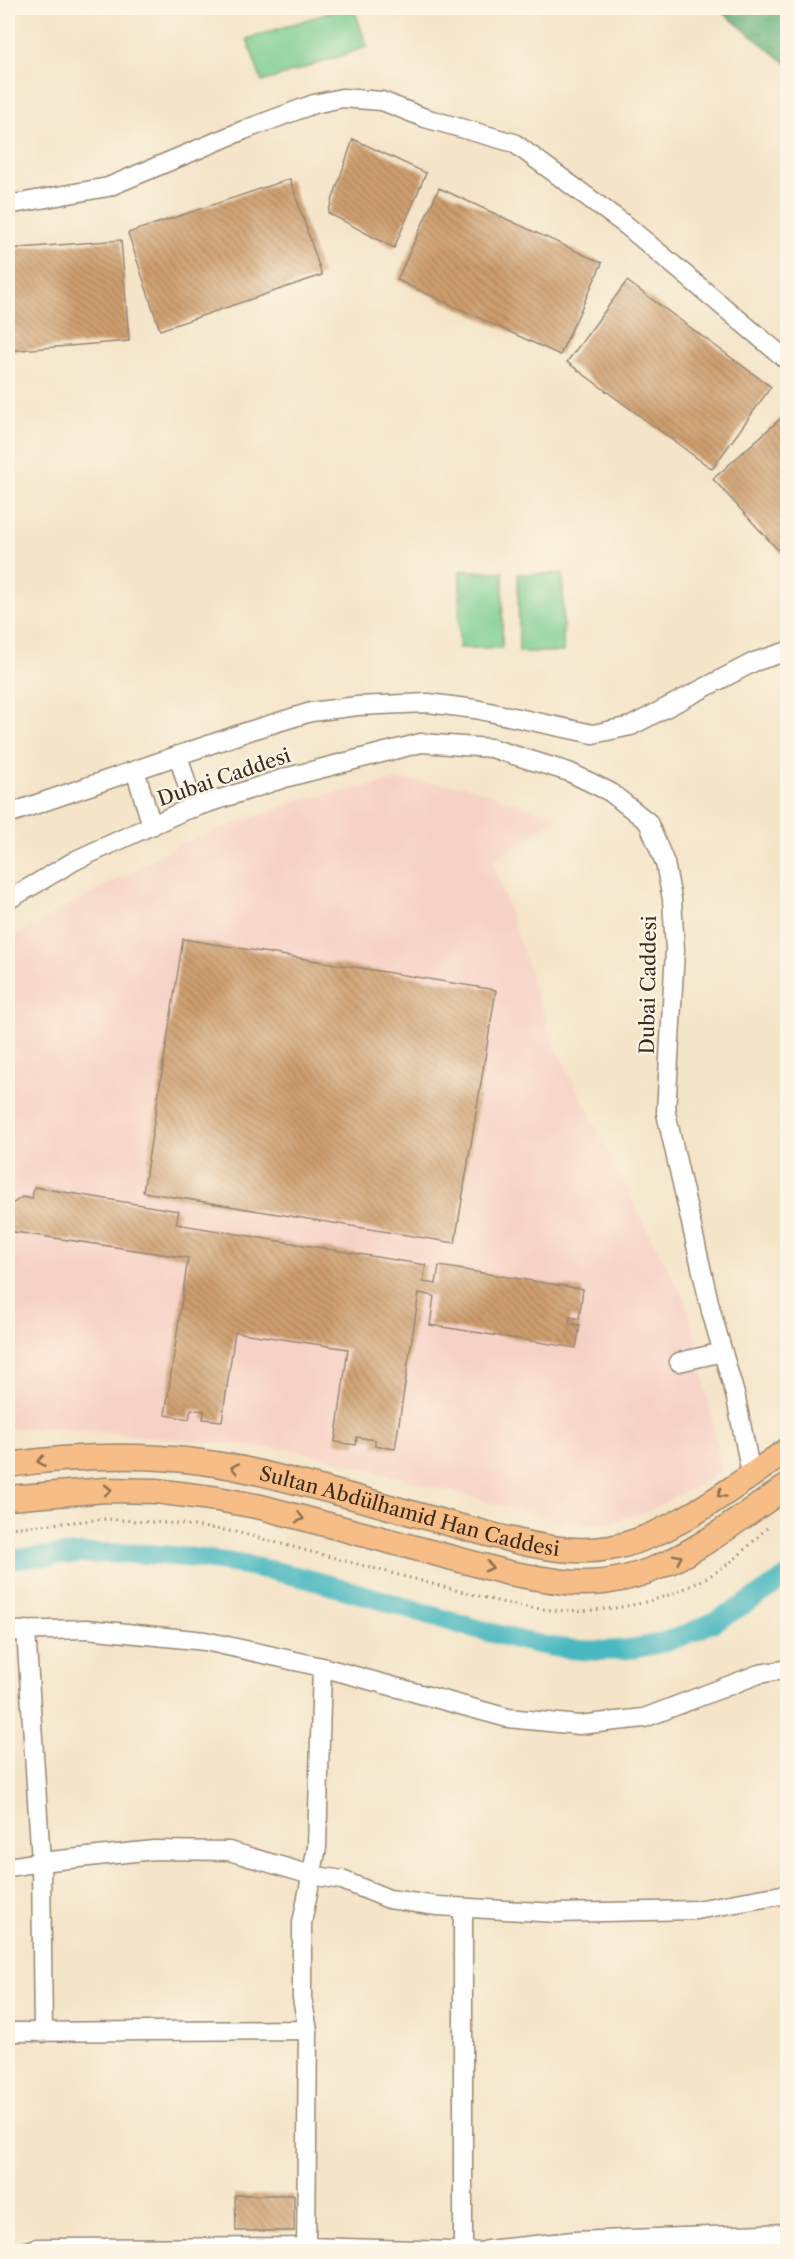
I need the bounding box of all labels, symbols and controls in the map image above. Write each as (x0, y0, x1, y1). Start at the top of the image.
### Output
street label: Dubai Caddesi (154, 743, 294, 811)
street label: Dubai Caddesi (635, 915, 661, 1055)
one-way arrow (36, 1454, 45, 1466)
street label: Sultan Abdülhamid Han Caddesi (257, 1461, 561, 1561)
one-way arrow (230, 1462, 240, 1475)
one-way arrow (103, 1484, 112, 1497)
one-way arrow (717, 1487, 728, 1498)
one-way arrow (295, 1510, 305, 1523)
one-way arrow (672, 1554, 683, 1566)
one-way arrow (483, 1560, 493, 1573)

